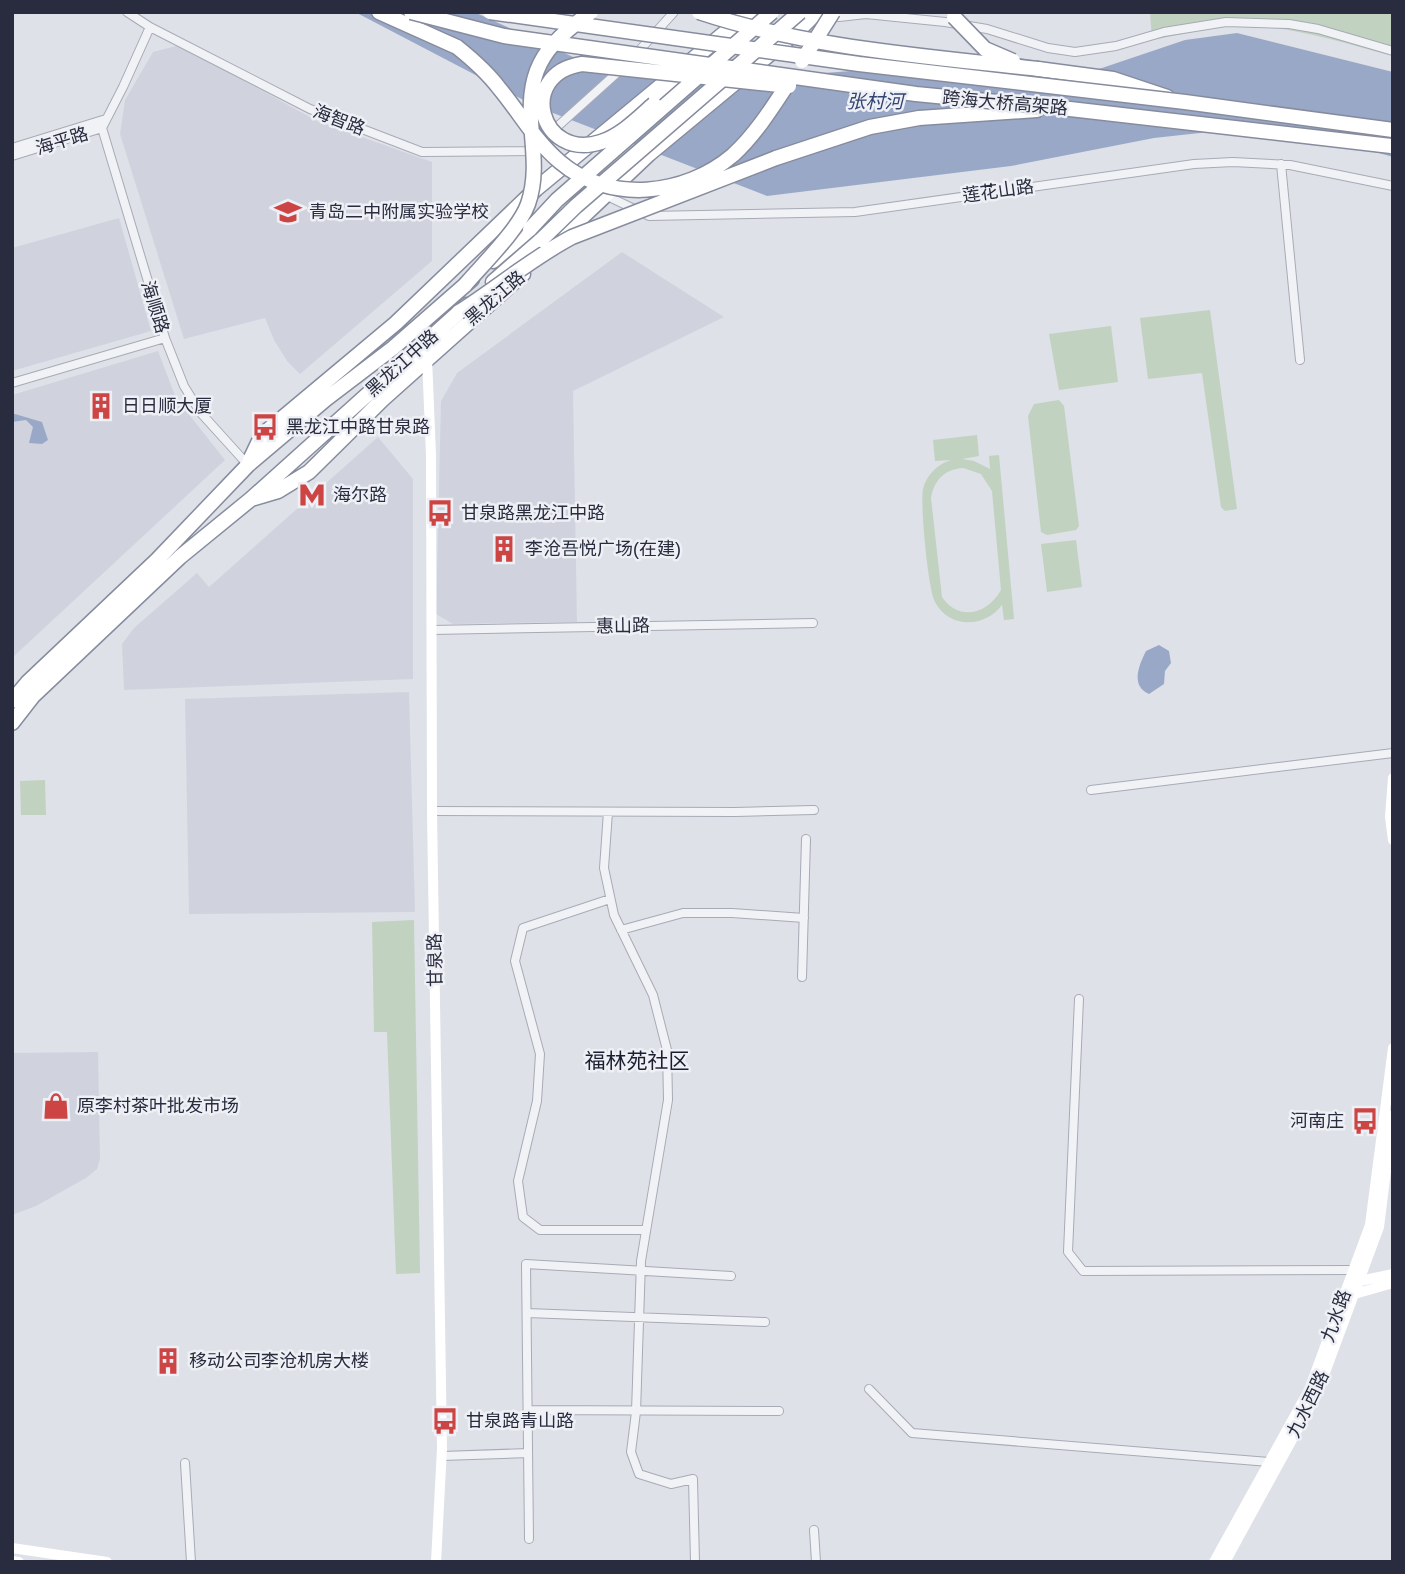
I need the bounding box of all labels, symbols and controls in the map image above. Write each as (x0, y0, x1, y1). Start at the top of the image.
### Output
street label: 跨海大桥高架路 (941, 88, 1069, 118)
water label: 张村河 (846, 91, 907, 112)
street label: 海智路 (310, 101, 368, 139)
street label: 海平路 (33, 124, 91, 158)
street label: 莲花山路 (961, 176, 1035, 206)
school or university icon: 青岛二中附属实验学校 (273, 197, 303, 227)
place label: 青岛二中附属实验学校 (309, 202, 489, 222)
street label: 黑龙江路 (461, 267, 529, 329)
street label: 海顺路 (138, 278, 172, 336)
street label: 黑龙江中路 (362, 325, 442, 401)
building icon: 日日顺大厦 (86, 391, 116, 421)
place label: 日日顺大厦 (122, 396, 212, 416)
bus stop icon: 黑龙江中路甘泉路 (250, 412, 280, 442)
place label: 黑龙江中路甘泉路 (286, 417, 430, 437)
metro station icon: 海尔路 (297, 480, 327, 510)
place label: 海尔路 (333, 485, 387, 505)
bus stop icon: 甘泉路黑龙江中路 (425, 498, 455, 528)
place label: 甘泉路黑龙江中路 (461, 503, 605, 523)
building icon: 李沧吾悦广场(在建) (489, 534, 519, 564)
place label: 李沧吾悦广场(在建) (525, 539, 681, 559)
street label: 惠山路 (596, 616, 650, 636)
street label: 甘泉路 (425, 933, 445, 987)
district label: 福林苑社区 (585, 1049, 690, 1072)
shop icon: 原李村茶叶批发市场 (41, 1091, 71, 1121)
place label: 原李村茶叶批发市场 (77, 1096, 239, 1116)
bus stop icon: 河南庄 (1350, 1106, 1380, 1136)
place label: 河南庄 (1290, 1111, 1344, 1131)
street label: 九水路 (1317, 1287, 1355, 1345)
building icon: 移动公司李沧机房大楼 (153, 1346, 183, 1376)
place label: 移动公司李沧机房大楼 (189, 1351, 369, 1371)
street label: 九水西路 (1283, 1367, 1333, 1441)
bus stop icon: 甘泉路青山路 (430, 1406, 460, 1436)
place label: 甘泉路青山路 (466, 1411, 574, 1431)

